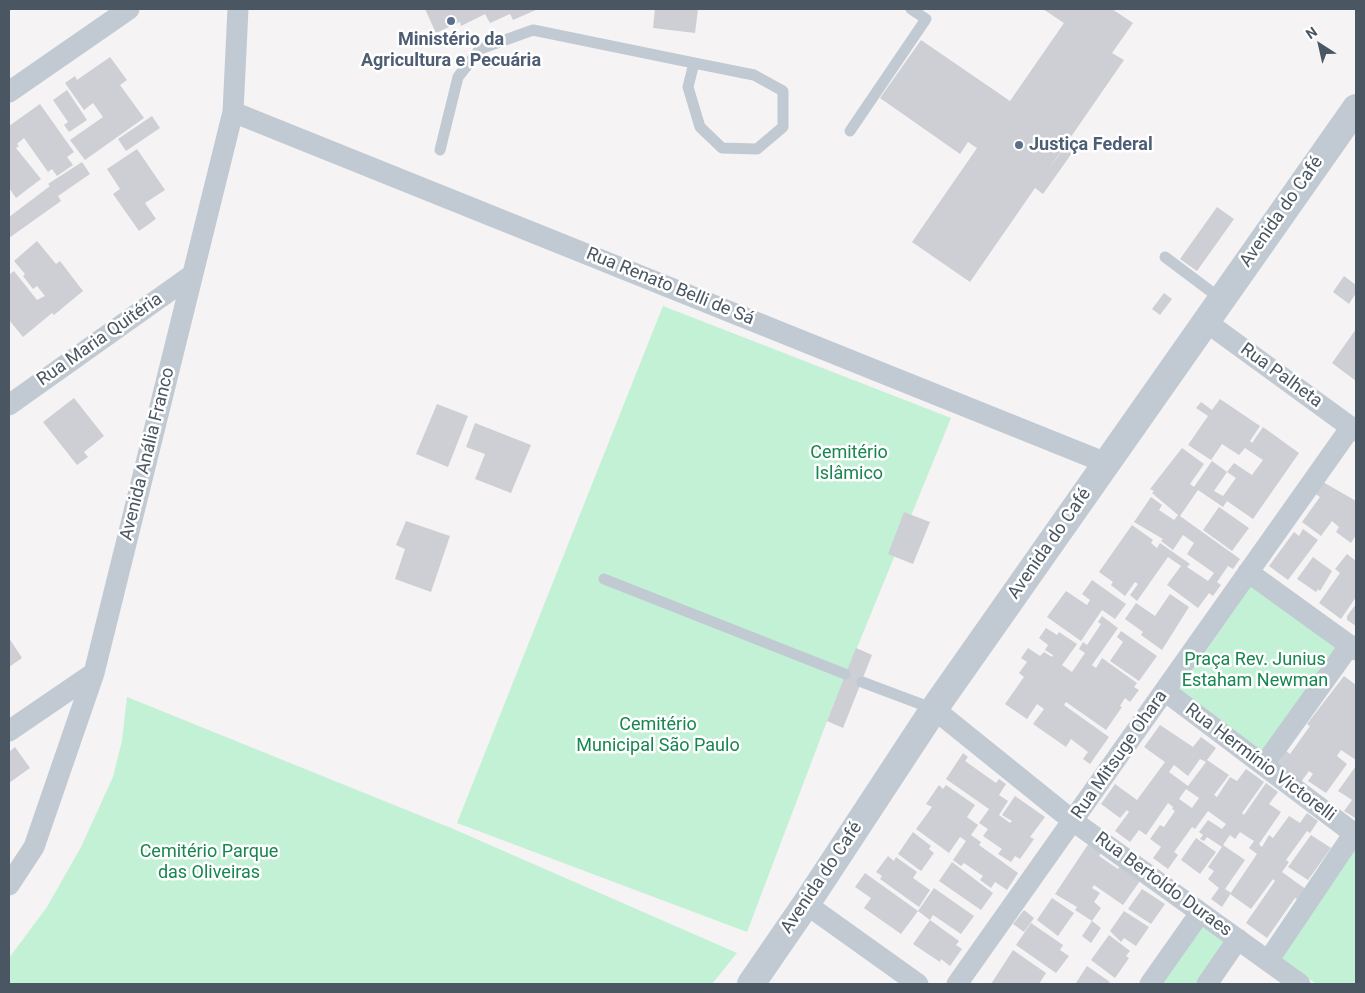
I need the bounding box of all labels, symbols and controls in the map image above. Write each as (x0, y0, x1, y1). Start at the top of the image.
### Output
marker: Ministério da Agricultura e Pecuária (445, 15, 457, 27)
north arrow (1295, 20, 1345, 70)
text: N (1303, 23, 1320, 42)
place label: Ministério da Agricultura e Pecuária (361, 29, 541, 72)
place label: Justiça Federal (1029, 134, 1153, 156)
marker: Justiça Federal (1013, 139, 1025, 151)
street label: Avenida do Café (1236, 152, 1328, 272)
street label: Rua Renato Belli de Sá (583, 243, 757, 331)
street label: Rua Maria Quitéria (33, 289, 167, 391)
street label: Rua Palheta (1236, 339, 1326, 413)
street label: Avenida Anália Franco (116, 365, 180, 543)
park label: Cemitério Islâmico (810, 442, 888, 484)
street label: Avenida do Café (1004, 484, 1096, 604)
park label: Praça Rev. Junius Estaham Newman (1182, 649, 1328, 692)
street label: Rua Mitsuge Ohara (1068, 686, 1172, 824)
street label: Rua Hermínio Victorelli (1180, 699, 1340, 827)
park label: Cemitério Municipal São Paulo (576, 714, 740, 756)
street label: Avenida do Café (777, 818, 867, 938)
street label: Rua Bertoldo Duraes (1090, 828, 1236, 942)
park label: Cemitério Parque das Oliveiras (140, 841, 278, 884)

